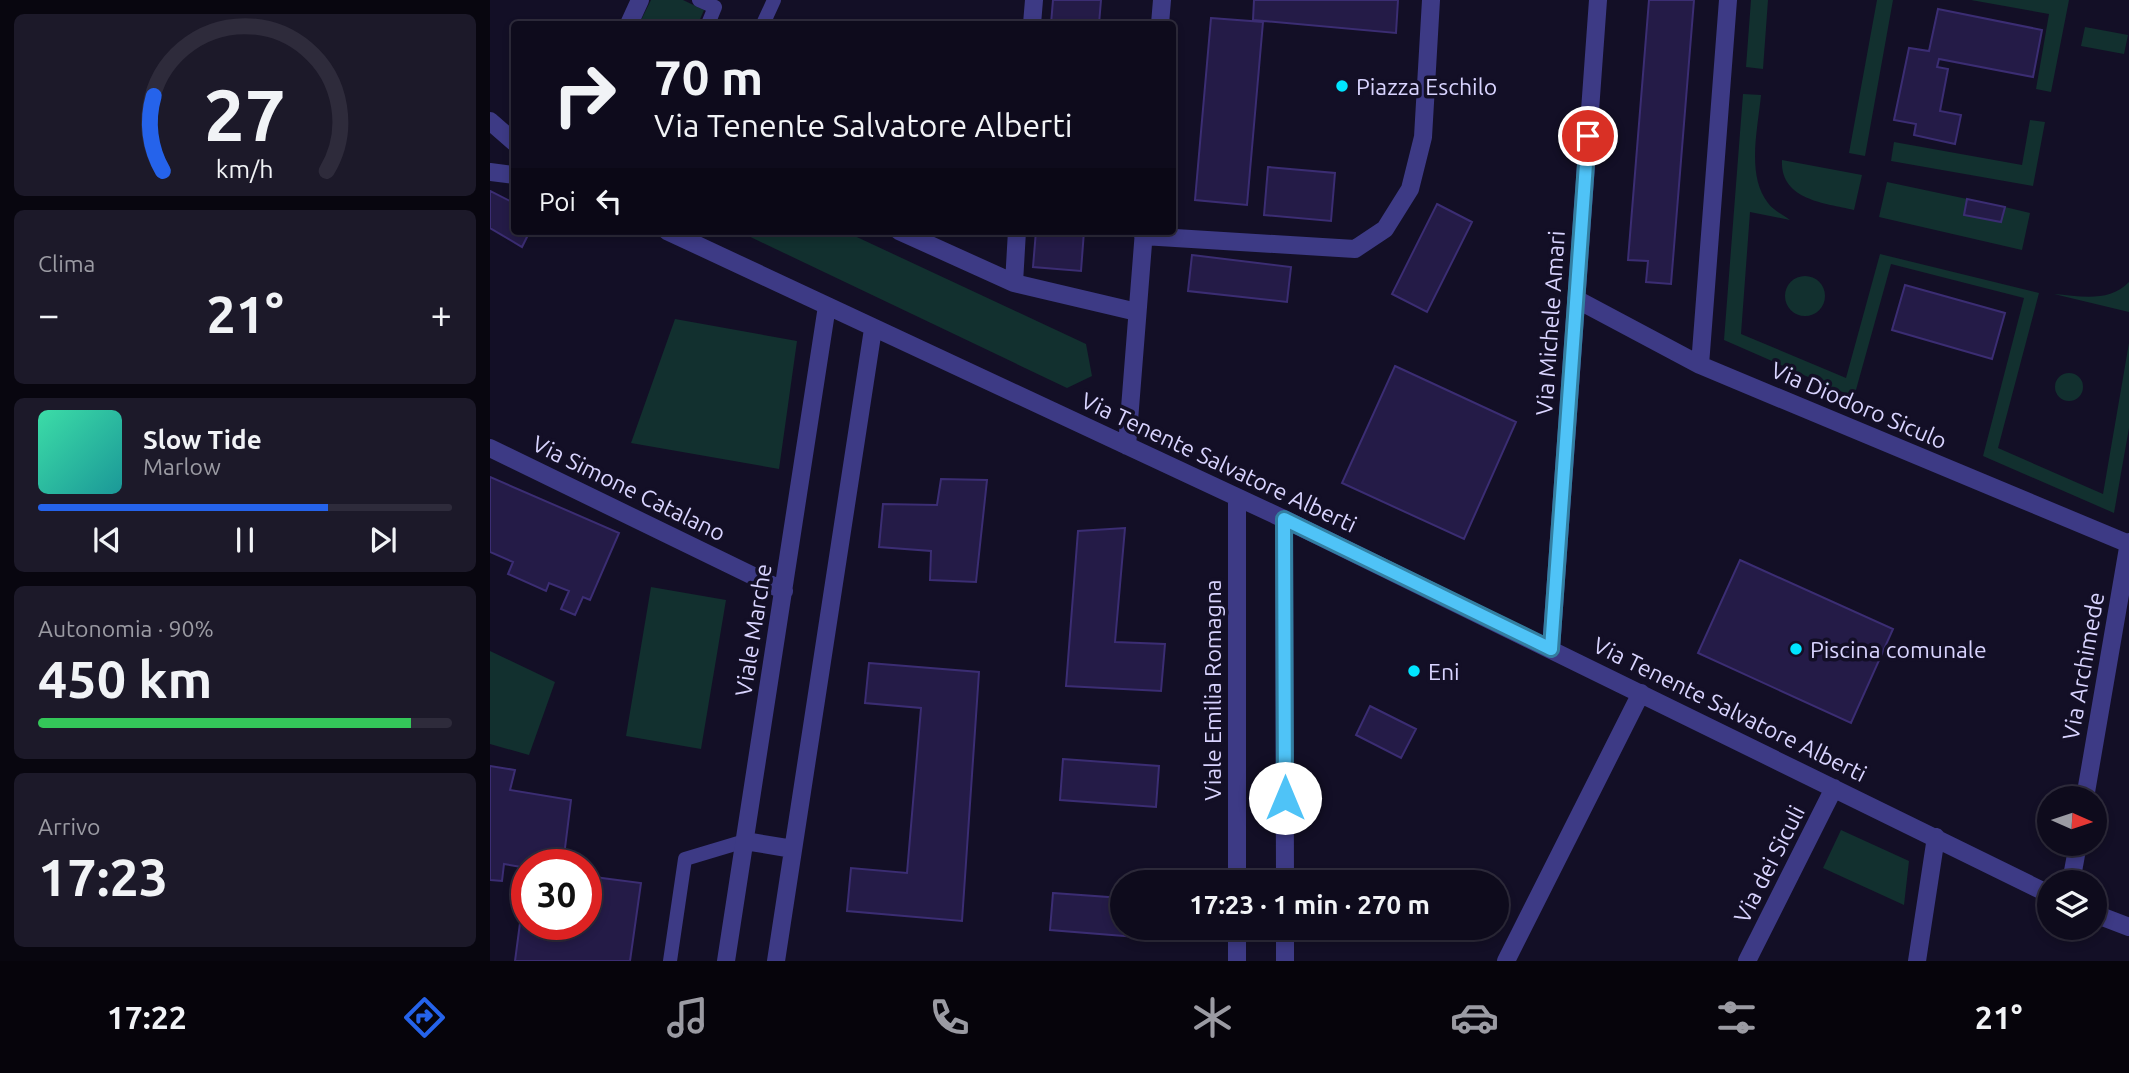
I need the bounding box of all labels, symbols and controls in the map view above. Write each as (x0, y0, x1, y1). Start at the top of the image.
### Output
icon: right (539, 49, 630, 140)
text: 70 m (654, 49, 763, 104)
text: 27 (204, 73, 286, 155)
place label: Piazza Eschilo (1356, 74, 1497, 99)
marker: Piazza Eschilo (1334, 78, 1350, 94)
pin (1558, 106, 1618, 166)
text: Via Tenente Salvatore Alberti (654, 107, 1073, 143)
icon: arrive (1569, 117, 1607, 155)
text: km/h (216, 155, 274, 183)
icon: left (590, 182, 628, 220)
text: Poi (539, 187, 576, 216)
street label: Via Michele Amari (1531, 230, 1569, 416)
text: Clima (38, 251, 95, 276)
text: 21° (206, 285, 284, 343)
text: − (38, 293, 59, 335)
text: + (431, 293, 452, 335)
street label: Via Diodoro Siculo (1767, 357, 1951, 453)
street label: Via Tenente Salvatore Alberti (1077, 387, 1361, 537)
text: Slow Tide (143, 425, 262, 454)
street label: Via Simone Catalano (529, 430, 729, 546)
text: Marlow (143, 454, 221, 479)
icon: previous (88, 521, 126, 559)
icon: pause (226, 521, 264, 559)
icon: next (364, 521, 402, 559)
street label: Viale Marche (730, 562, 776, 698)
street label: Viale Emilia Romagna (1200, 579, 1225, 801)
street label: Via Archimede (2058, 590, 2108, 742)
text: Autonomia · 90% (38, 616, 214, 641)
street label: Via Tenente Salvatore Alberti (1589, 632, 1871, 786)
place label: Piscina comunale (1810, 637, 1987, 662)
marker: Piscina comunale (1788, 641, 1804, 657)
text: 450 km (38, 650, 212, 708)
place label: Eni (1428, 659, 1460, 684)
marker: Eni (1406, 663, 1422, 679)
position arrow (1248, 761, 1322, 835)
north arrow (2037, 786, 2107, 856)
map controls (2037, 786, 2107, 940)
street label: Via dei Siculi (1729, 801, 1809, 927)
text: Arrivo (38, 814, 101, 839)
text: 17:23 (38, 848, 168, 906)
speed limit sign: 30 (511, 849, 602, 940)
button: layers (2037, 870, 2107, 940)
text: 17:23 · 1 min · 270 m (1189, 890, 1430, 919)
icon: directions (400, 993, 449, 1042)
icon: music (663, 993, 712, 1042)
icon: phone (925, 993, 974, 1042)
icon: climate (1188, 993, 1237, 1042)
icon: car (1450, 993, 1499, 1042)
icon: filters (1712, 993, 1761, 1042)
text: 17:22 (107, 999, 187, 1035)
text: 21° (1975, 999, 2022, 1035)

